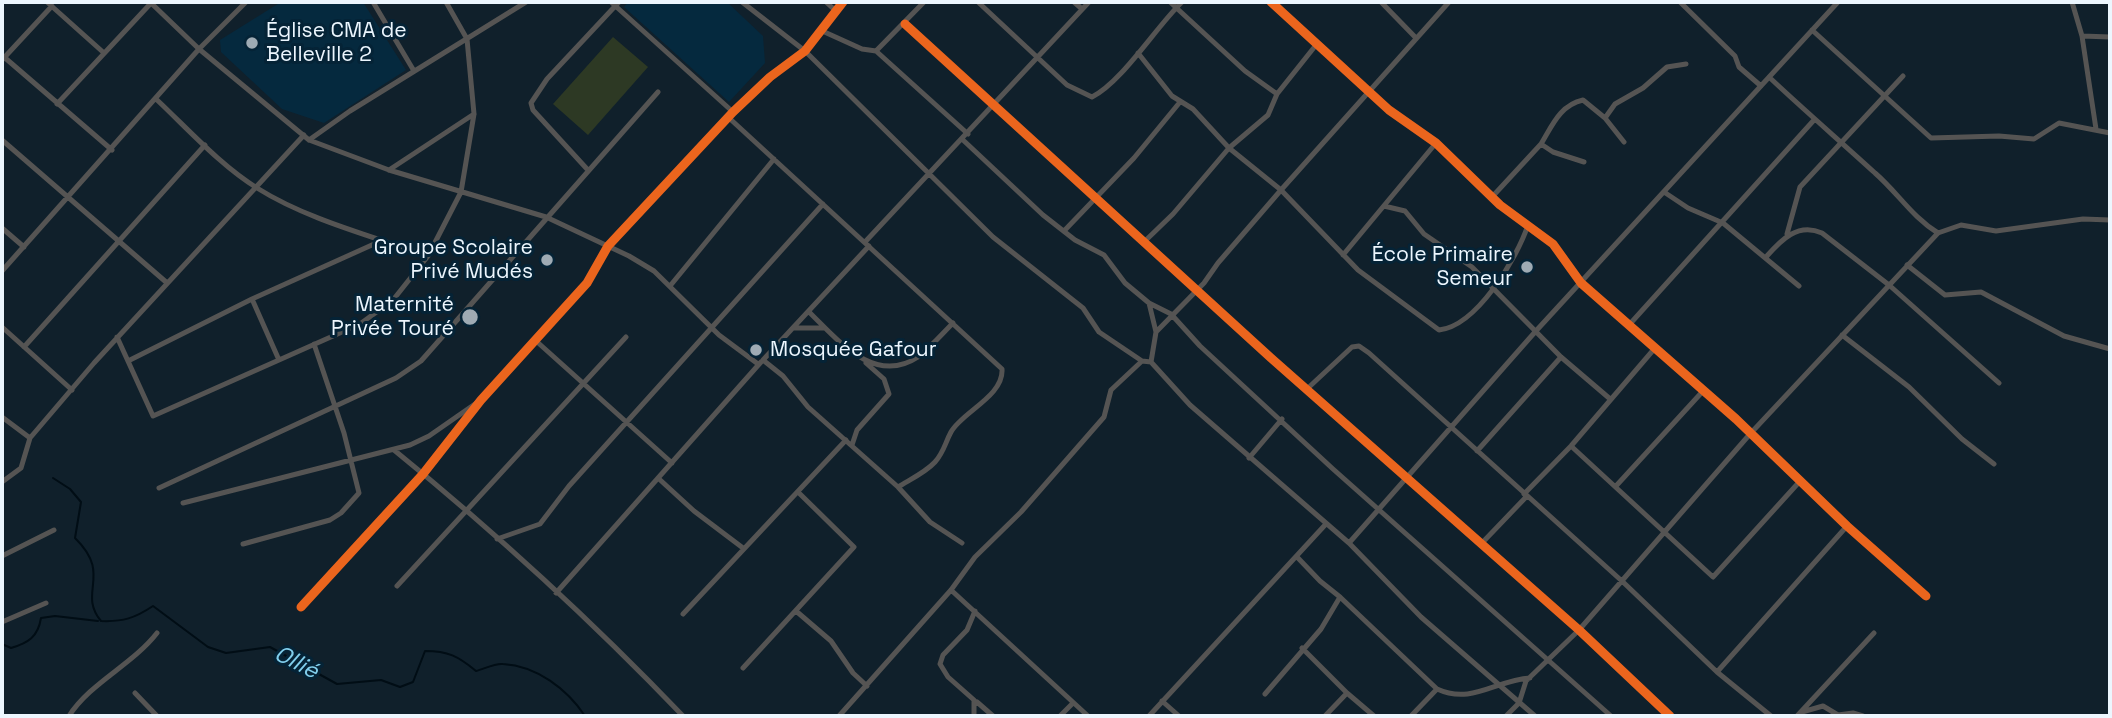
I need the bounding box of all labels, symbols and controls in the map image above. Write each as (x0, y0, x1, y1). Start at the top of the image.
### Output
place label: Église CMA de Belleville 2 (266, 18, 407, 68)
marker: Église CMA de Belleville 2 (244, 35, 260, 51)
place label: Groupe Scolaire Privé Mudés (374, 235, 533, 285)
place label: École Primaire Semeur (1372, 242, 1513, 292)
marker: Groupe Scolaire Privé Mudés (539, 252, 555, 268)
marker: École Primaire Semeur (1519, 259, 1535, 275)
place label: Maternité Privée Touré (331, 292, 454, 342)
marker: Maternité Privée Touré (460, 307, 480, 327)
place label: Mosquée Gafour (770, 337, 937, 363)
marker: Mosquée Gafour (748, 342, 764, 358)
water label: Ollié (269, 640, 323, 686)

